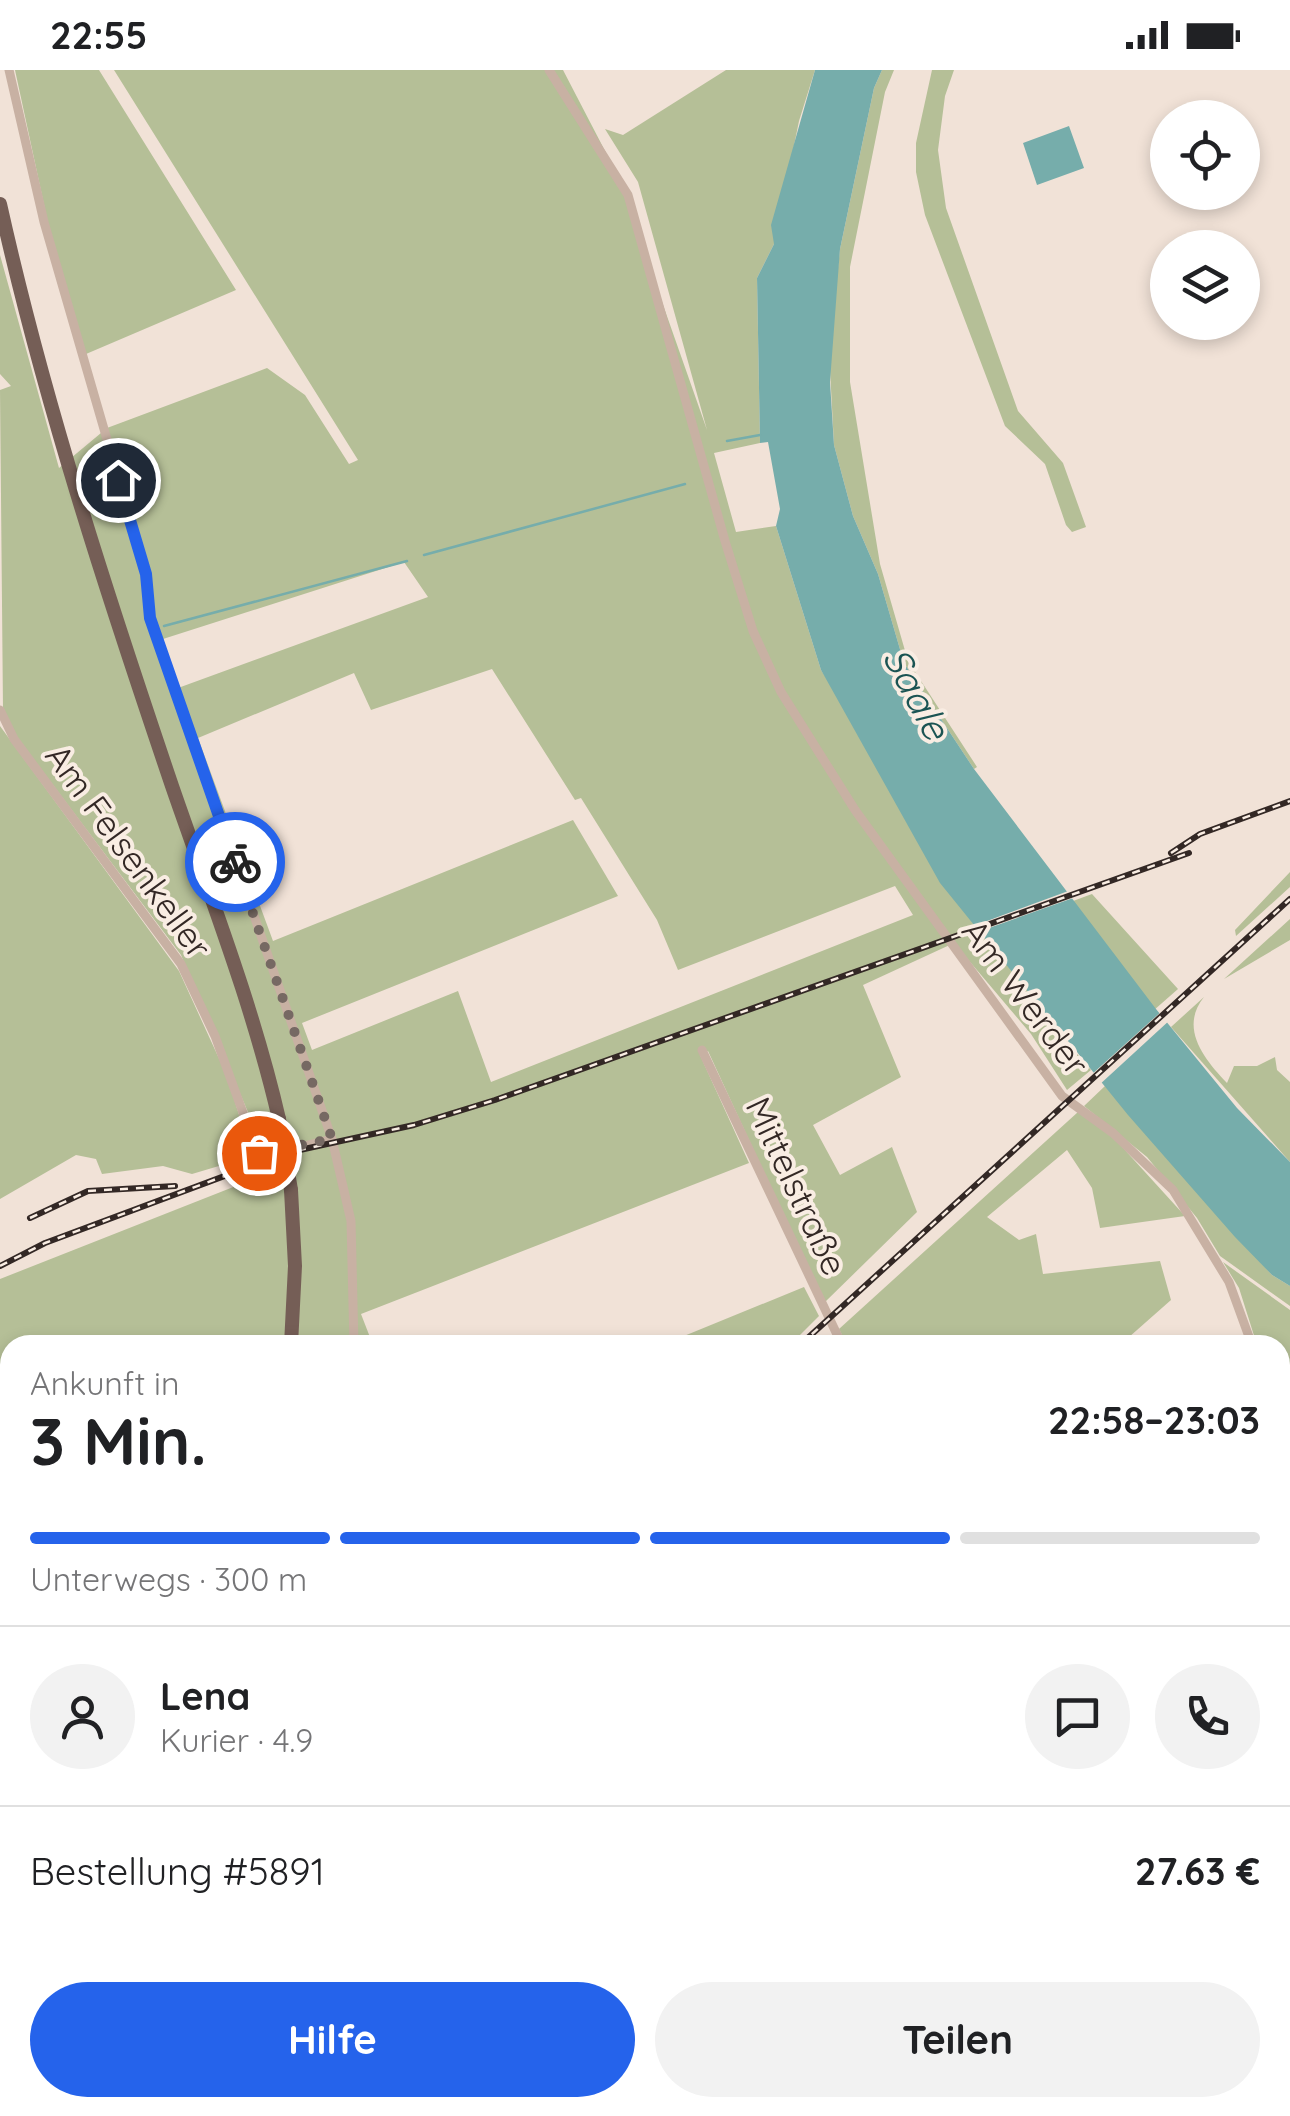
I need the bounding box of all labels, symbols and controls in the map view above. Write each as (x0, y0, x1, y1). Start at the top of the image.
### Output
text: 22:55 (50, 11, 147, 59)
map controls (1150, 100, 1260, 340)
button: locate (1150, 100, 1260, 210)
button: layers (1150, 230, 1260, 340)
pin (76, 438, 161, 523)
icon: home (91, 453, 146, 508)
water label: Saale (873, 639, 962, 749)
street label: Am Felsenkeller (36, 735, 222, 967)
courier (185, 812, 285, 912)
icon: bike (208, 835, 263, 890)
street label: Am Werder (953, 910, 1099, 1084)
street label: Mittelstraße (737, 1090, 857, 1282)
pin (217, 1111, 302, 1196)
icon: bag (232, 1126, 287, 1181)
text: Ankunft in (30, 1363, 179, 1403)
text: 22:58–23:03 (1048, 1396, 1260, 1444)
text: 3 Min. (30, 1400, 207, 1481)
text: Unterwegs · 300 m (30, 1559, 307, 1599)
button: person (30, 1664, 135, 1769)
button: chat (1025, 1664, 1130, 1769)
button: phone (1155, 1664, 1260, 1769)
text: Lena (160, 1672, 250, 1720)
text: Kurier · 4.9 (160, 1720, 313, 1760)
text: Bestellung #5891 (30, 1847, 325, 1895)
text: 27.63 € (1135, 1847, 1260, 1895)
button: Hilfe (30, 1982, 635, 2097)
button: Teilen (655, 1982, 1260, 2097)

